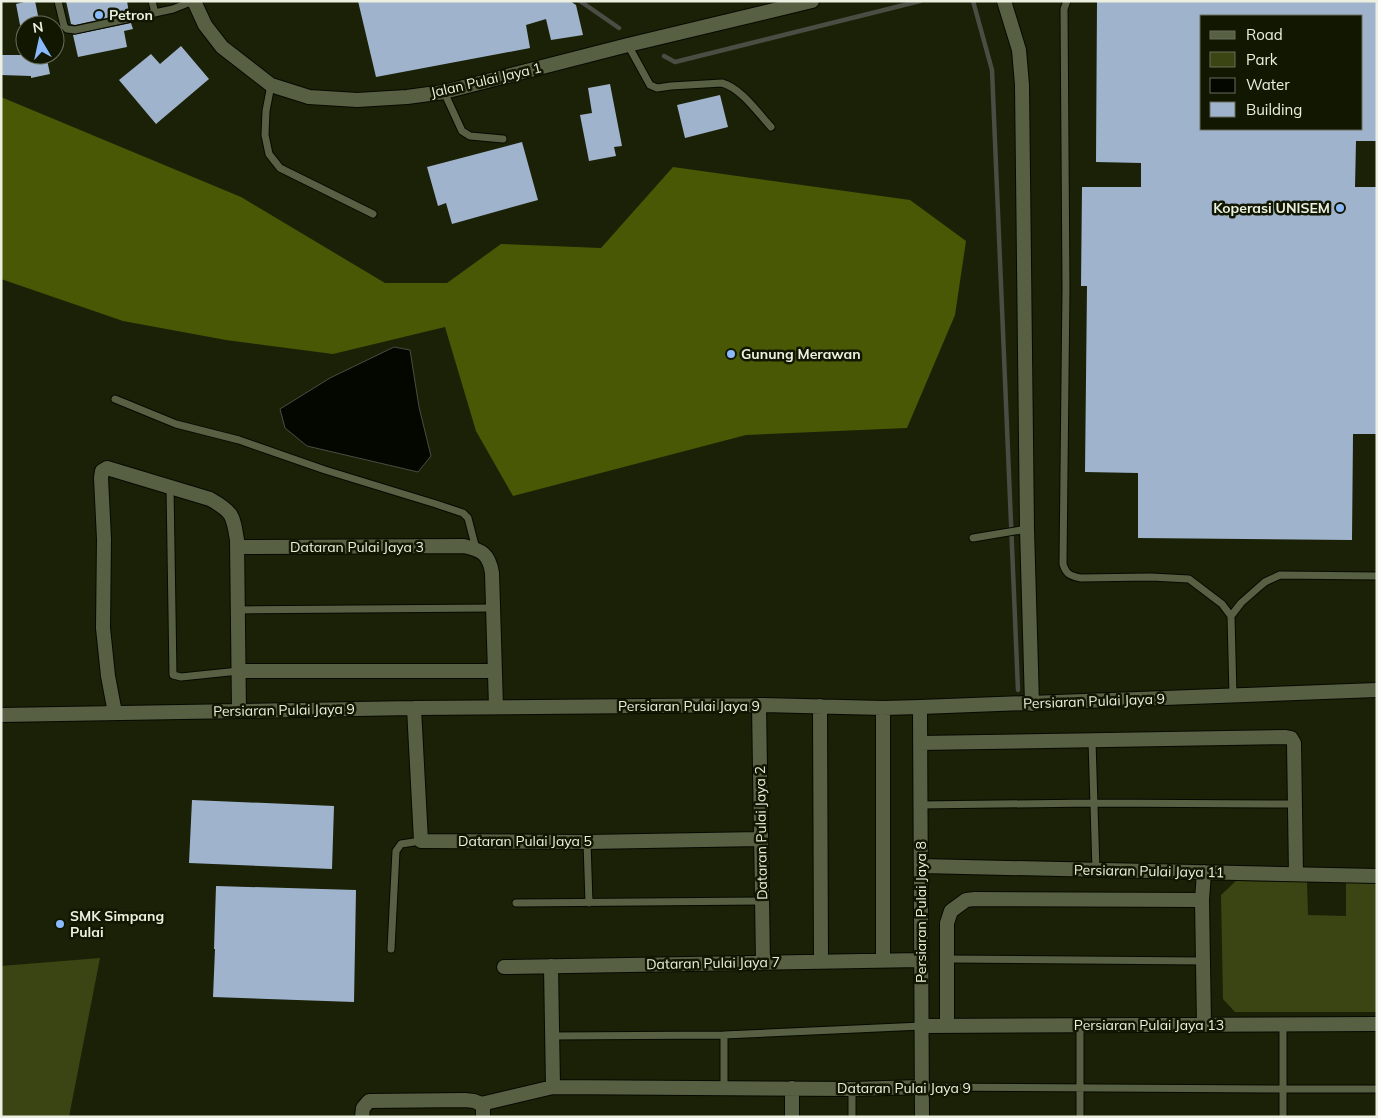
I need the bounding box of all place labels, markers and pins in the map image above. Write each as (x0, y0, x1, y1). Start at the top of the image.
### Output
place label: Petron (109, 6, 153, 24)
marker: Petron (93, 9, 105, 21)
place label: Koperasi UNISEM (1213, 199, 1330, 217)
marker: Koperasi UNISEM (1334, 202, 1346, 214)
place label: Gunung Merawan (741, 345, 861, 363)
marker: Gunung Merawan (725, 348, 737, 360)
place label: SMK Simpang Pulai (70, 907, 164, 941)
marker: SMK Simpang Pulai (54, 918, 66, 930)

